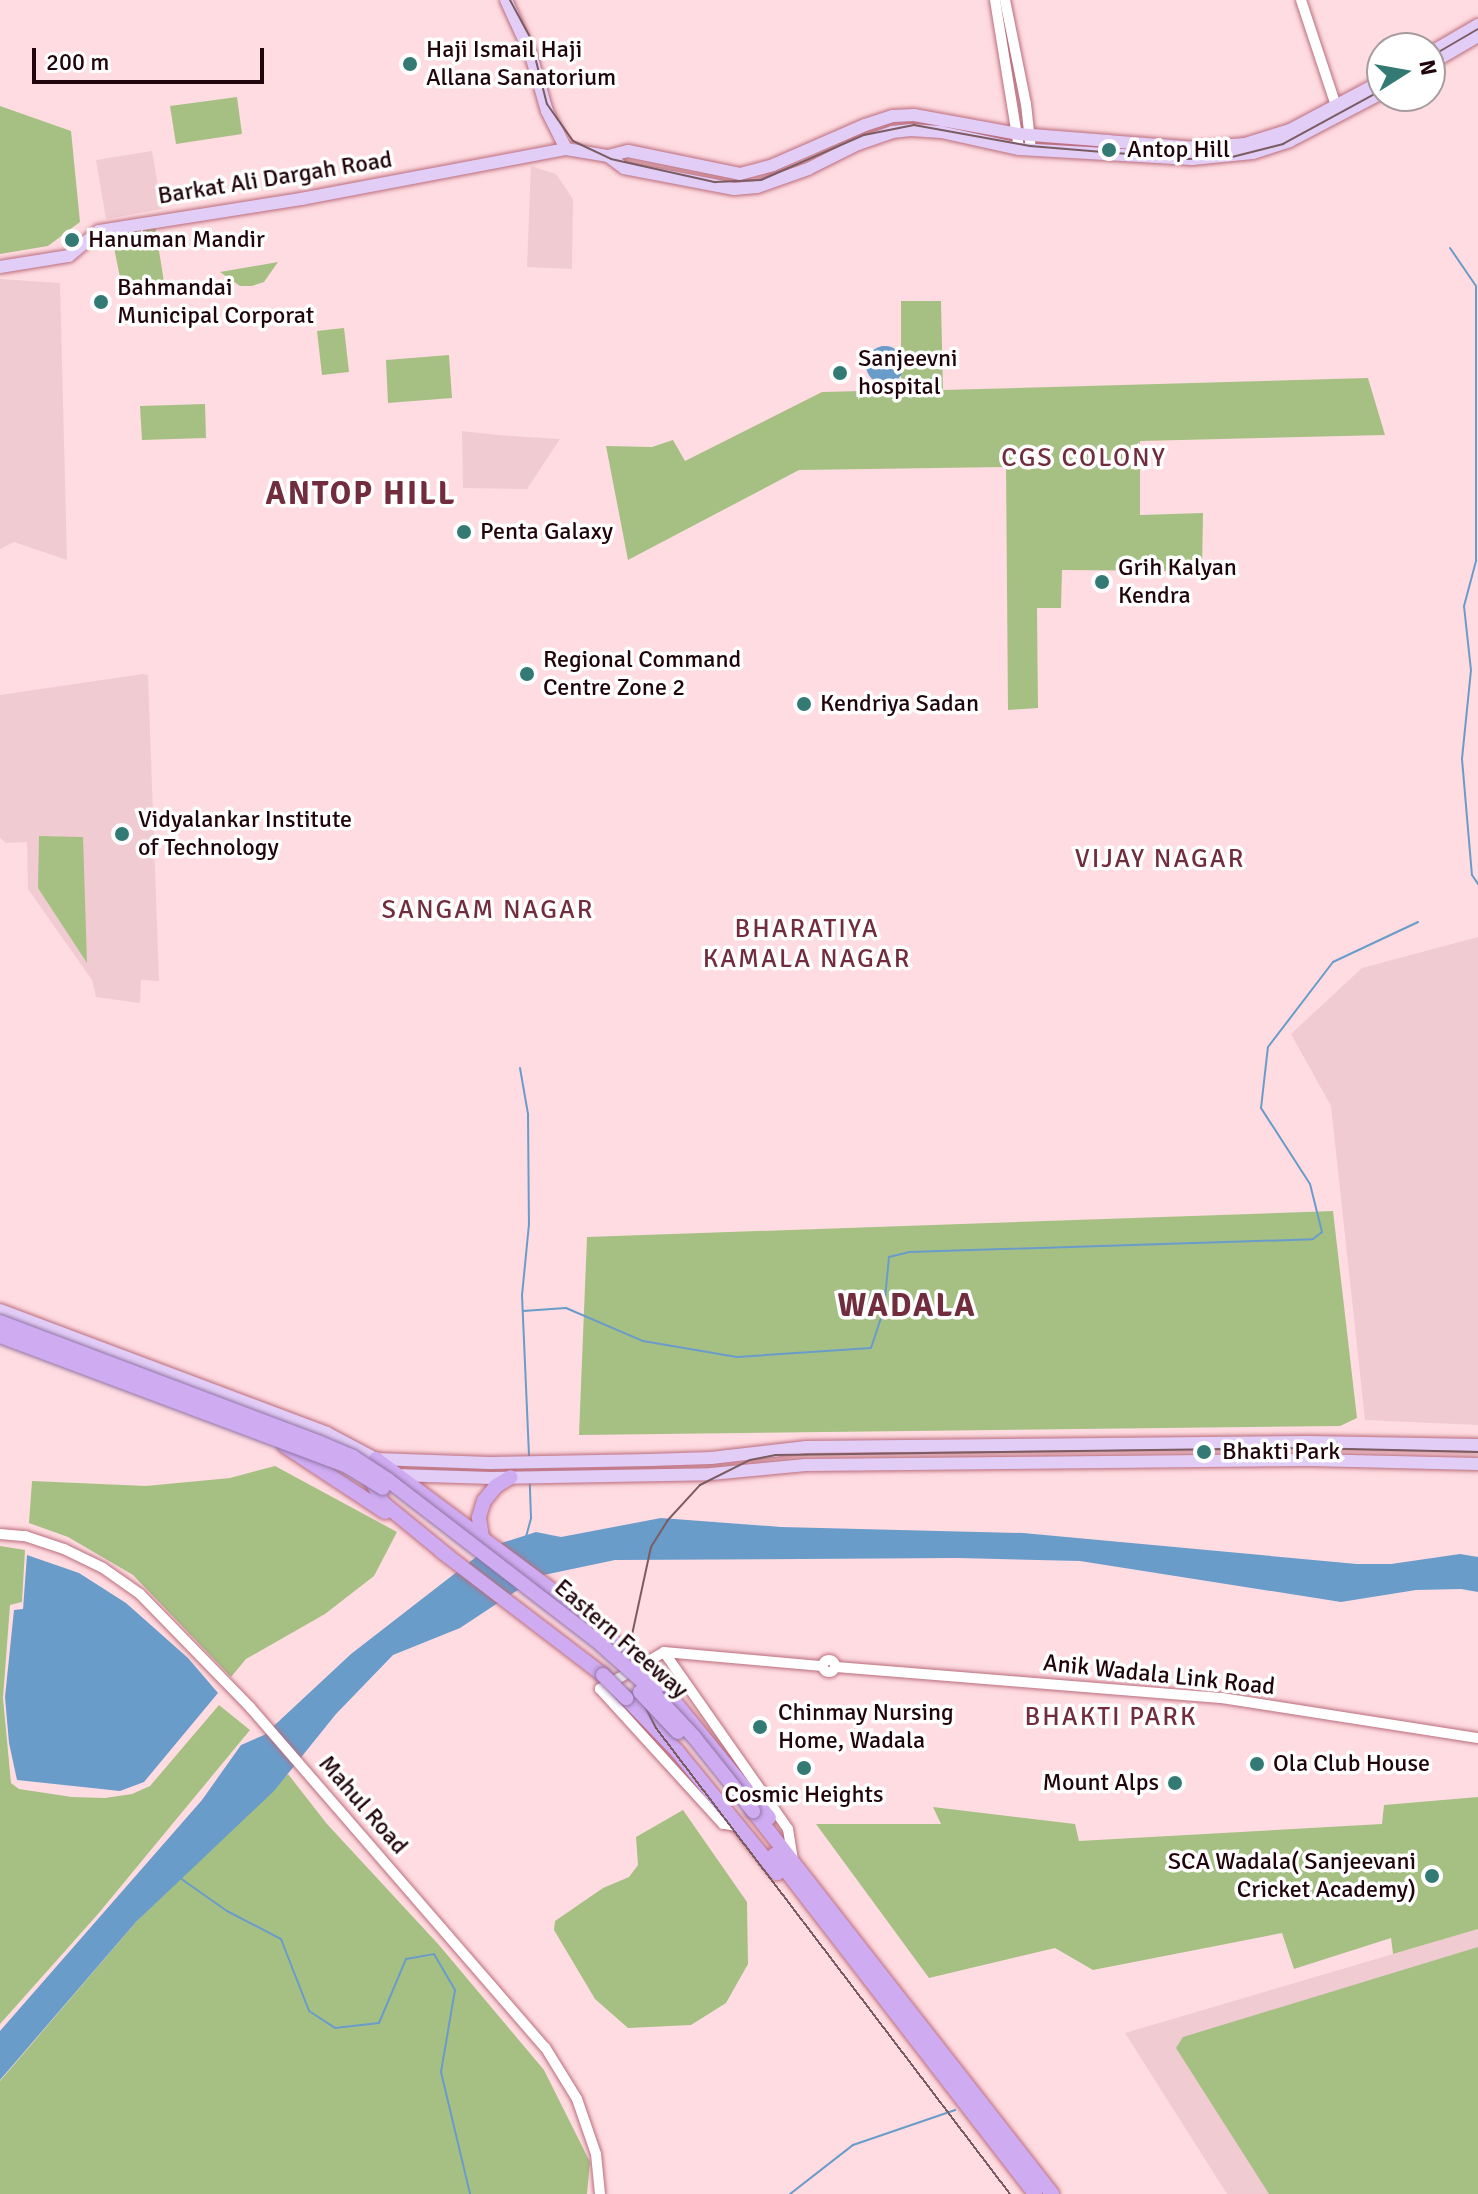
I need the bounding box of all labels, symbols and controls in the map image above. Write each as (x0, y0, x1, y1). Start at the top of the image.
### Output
scale bar (36, 32, 268, 82)
north arrow (1366, 32, 1446, 112)
place label: Haji Ismail Haji Allana Sanatorium (426, 36, 616, 92)
text: 200 m (46, 47, 109, 77)
marker: Haji Ismail Haji Allana Sanatorium (401, 55, 419, 73)
text: N (1413, 58, 1443, 78)
place label: Antop Hill (1127, 136, 1230, 164)
marker: Antop Hill (1098, 139, 1120, 161)
street label: Barkat Ali Dargah Road (156, 145, 394, 211)
place label: Hanuman Mandir (88, 226, 265, 254)
marker: Hanuman Mandir (63, 231, 81, 249)
place label: Bahmandai Municipal Corporat (117, 274, 314, 330)
marker: Bahmandai Municipal Corporat (92, 293, 110, 311)
place label: Sanjeevni hospital (858, 345, 958, 401)
marker: Sanjeevni hospital (829, 362, 851, 384)
district label: CGS COLONY (1001, 443, 1167, 475)
district label: ANTOP HILL (265, 475, 457, 513)
place label: Penta Galaxy (480, 518, 613, 546)
marker: Penta Galaxy (455, 523, 473, 541)
place label: Grih Kalyan Kendra (1118, 554, 1237, 610)
marker: Grih Kalyan Kendra (1093, 573, 1111, 591)
place label: Regional Command Centre Zone 2 (543, 646, 741, 702)
marker: Regional Command Centre Zone 2 (518, 665, 536, 683)
place label: Kendriya Sadan (820, 690, 979, 718)
marker: Kendriya Sadan (795, 695, 813, 713)
place label: Vidyalankar Institute of Technology (138, 806, 352, 862)
marker: Vidyalankar Institute of Technology (113, 825, 131, 843)
district label: VIJAY NAGAR (1075, 844, 1245, 876)
district label: SANGAM NAGAR (382, 895, 594, 927)
district label: BHARATIYA KAMALA NAGAR (703, 914, 911, 976)
district label: WADALA (837, 1287, 977, 1325)
place label: Bhakti Park (1222, 1438, 1340, 1466)
marker: Bhakti Park (1193, 1441, 1215, 1463)
street label: Eastern Freeway (548, 1573, 694, 1705)
street label: Anik Wadala Link Road (1042, 1649, 1276, 1701)
place label: Chinmay Nursing Home, Wadala (778, 1699, 954, 1755)
district label: BHAKTI PARK (1025, 1702, 1197, 1734)
marker: Chinmay Nursing Home, Wadala (749, 1716, 771, 1738)
street label: Mahul Road (312, 1750, 414, 1860)
place label: Ola Club House (1273, 1750, 1430, 1778)
marker: Ola Club House (1248, 1755, 1266, 1773)
marker: Cosmic Heights (795, 1759, 813, 1777)
place label: Mount Alps (1043, 1769, 1159, 1797)
marker: Mount Alps (1166, 1774, 1184, 1792)
place label: Cosmic Heights (725, 1781, 883, 1809)
place label: SCA Wadala( Sanjeevani Cricket Academy) (1168, 1848, 1416, 1904)
marker: SCA Wadala( Sanjeevani Cricket Academy) (1423, 1867, 1441, 1885)

